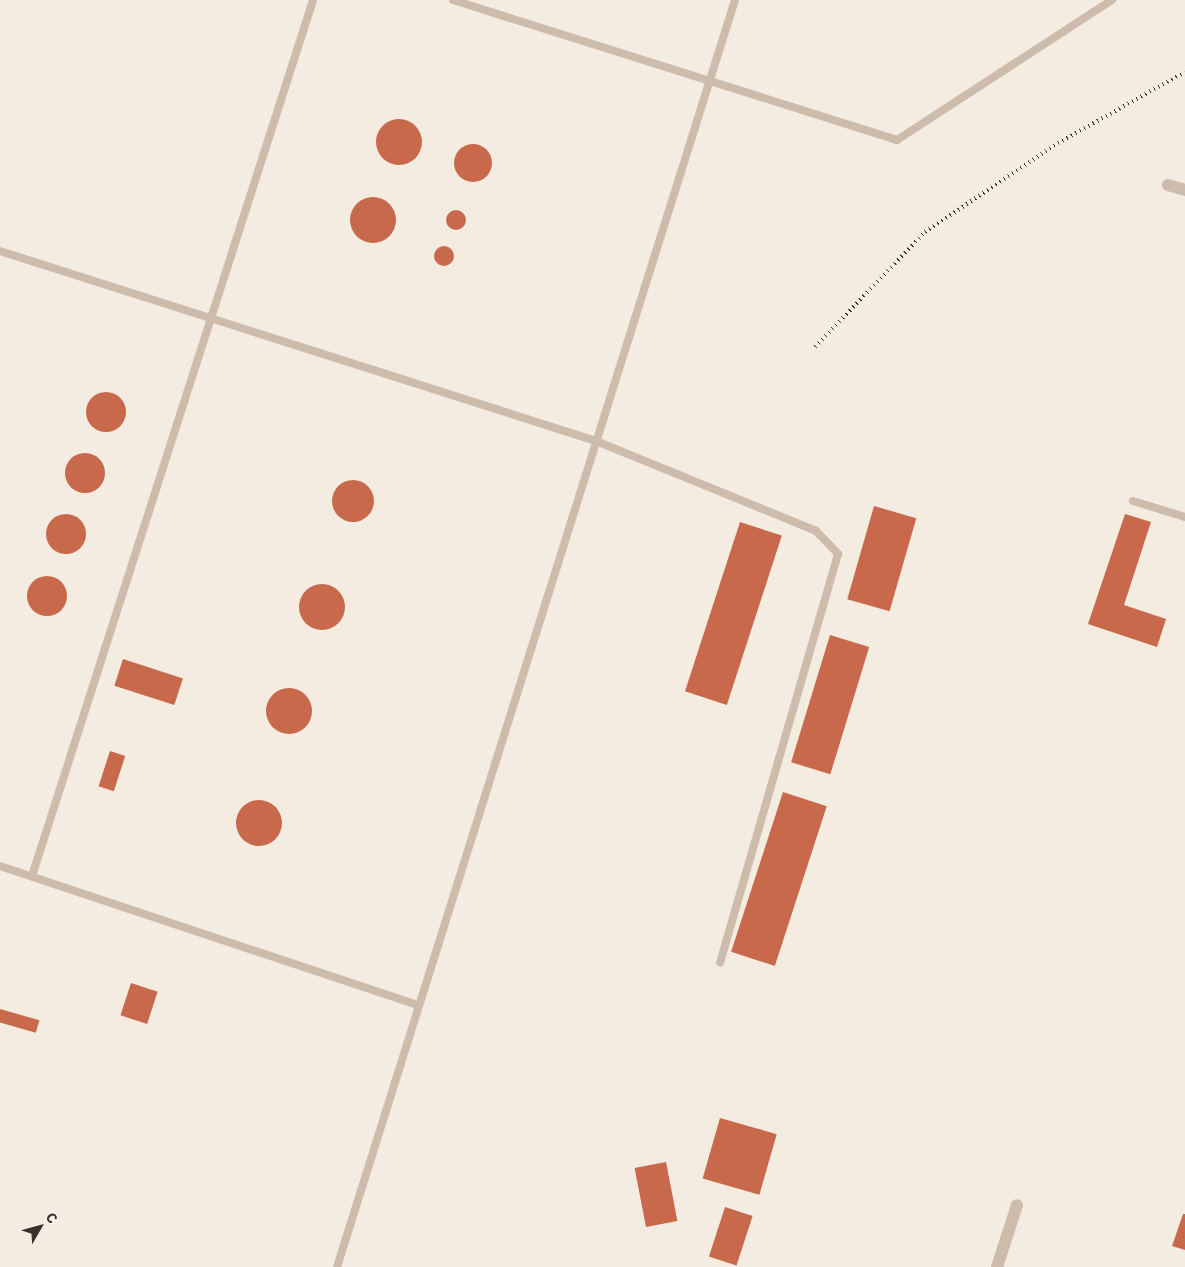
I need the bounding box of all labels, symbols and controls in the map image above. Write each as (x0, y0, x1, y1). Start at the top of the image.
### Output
north arrow (15, 1202, 65, 1252)
text: С (42, 1209, 62, 1227)

